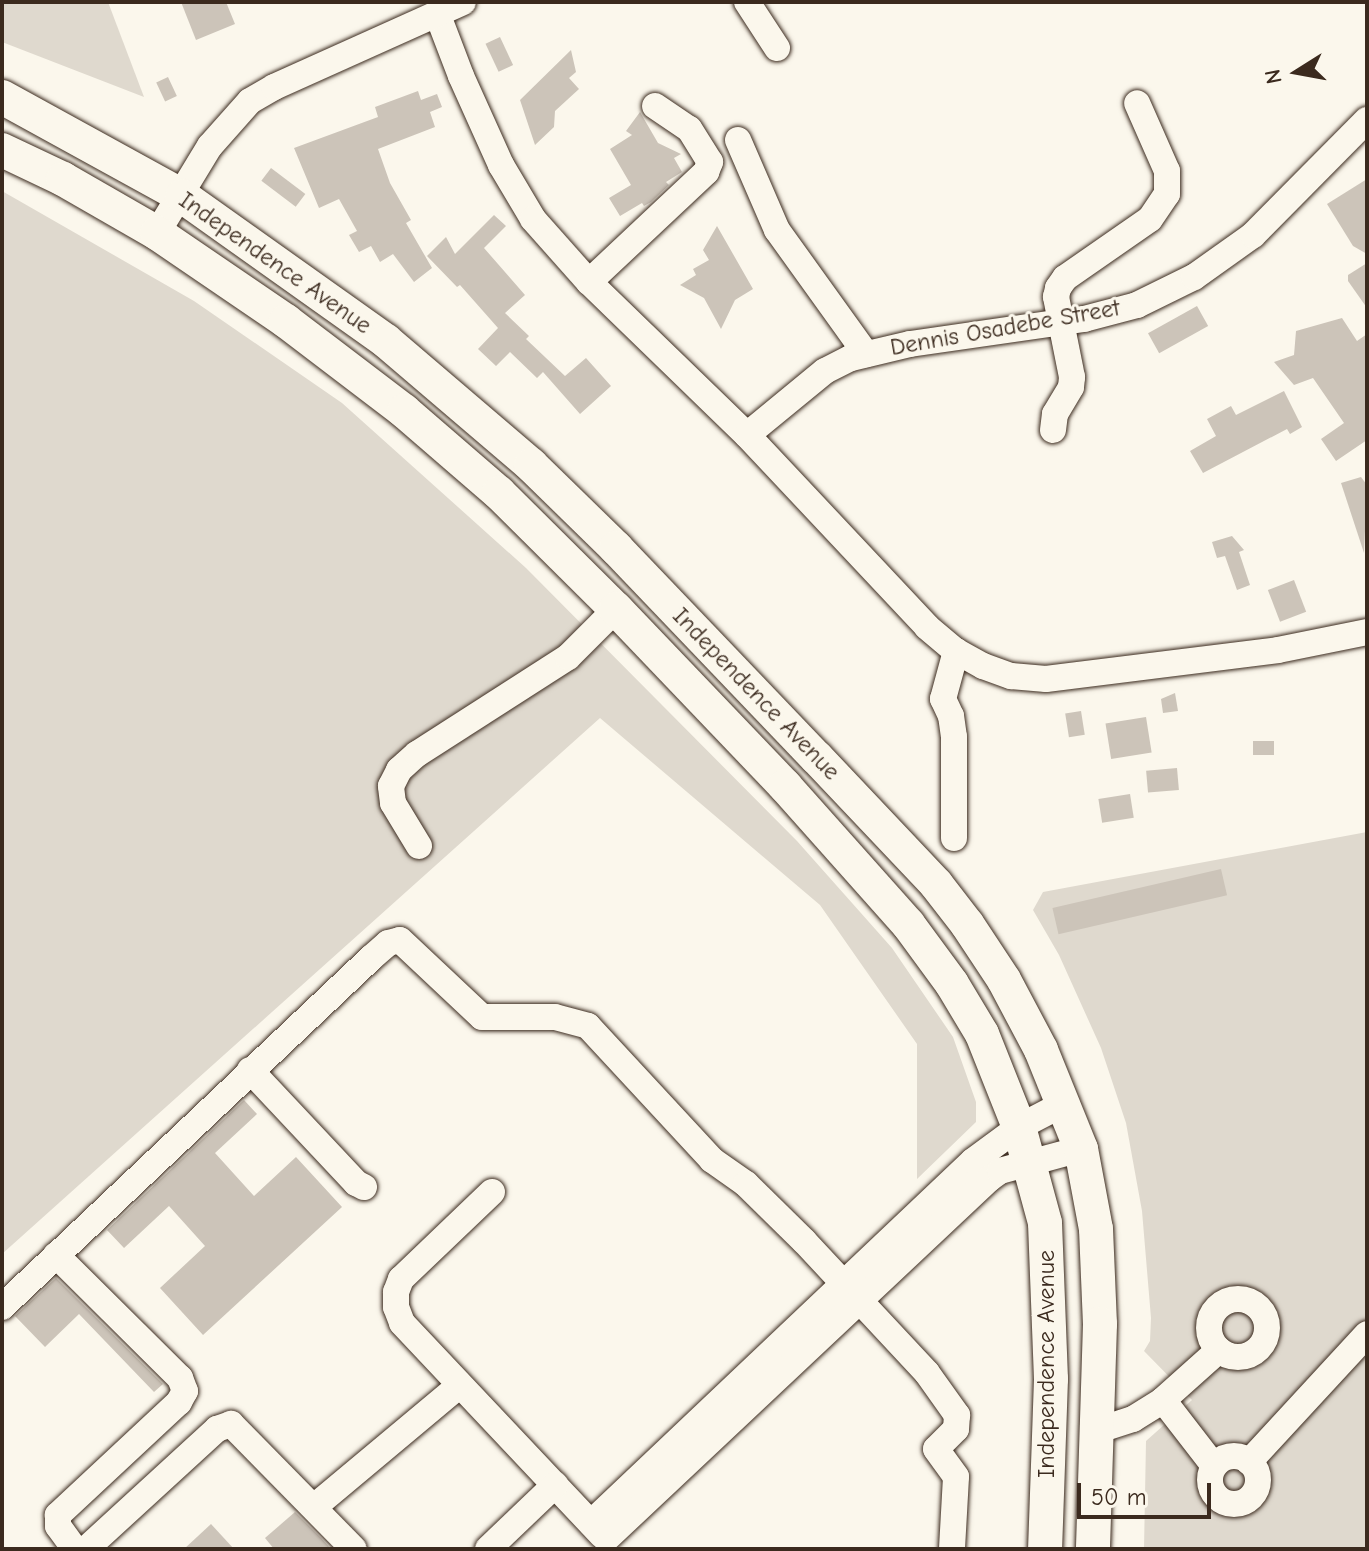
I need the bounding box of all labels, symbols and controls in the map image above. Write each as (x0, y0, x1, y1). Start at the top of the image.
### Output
north arrow (1257, 32, 1337, 112)
text: N (1259, 67, 1288, 86)
street label: Independence Avenue (173, 186, 377, 340)
street label: Dennis Osadebe Street (888, 294, 1122, 362)
street label: Independence Avenue (666, 602, 846, 786)
street label: Independence Avenue (1033, 1250, 1061, 1478)
scale bar (1081, 1467, 1215, 1517)
text: 50 m (1091, 1483, 1147, 1511)

